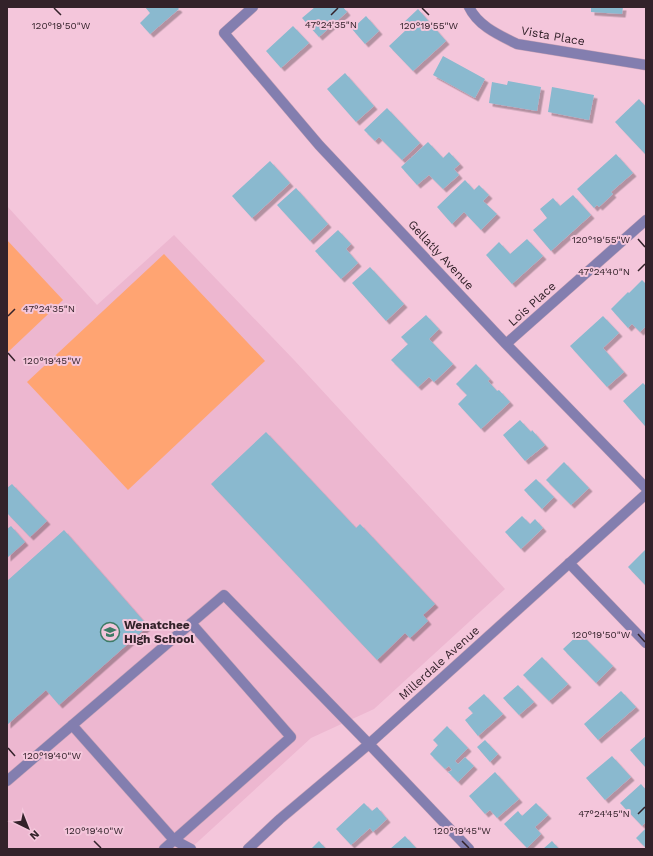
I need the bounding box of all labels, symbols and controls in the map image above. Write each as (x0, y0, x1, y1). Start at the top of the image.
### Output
text: 47°24'35"N (305, 19, 357, 30)
text: 120°19'50"W (32, 20, 91, 31)
text: 120°19'55"W (400, 20, 459, 31)
street label: Vista Place (520, 24, 586, 48)
street label: Gellatly Avenue (405, 217, 477, 293)
text: 120°19'55"W (572, 234, 631, 245)
text: 47°24'40"N (578, 266, 630, 277)
street label: Lois Place (505, 279, 559, 329)
text: 47°24'35"N (23, 303, 75, 314)
text: 120°19'45"W (23, 355, 81, 366)
place label: Wenatchee High School (124, 618, 194, 646)
school or university icon: Wenatchee High School (99, 621, 121, 643)
street label: Millerdale Avenue (396, 623, 482, 703)
text: 120°19'50"W (572, 629, 631, 640)
text: 120°19'40"W (23, 750, 81, 761)
north arrow (8, 808, 48, 848)
text: 47°24'45"N (578, 808, 630, 819)
text: 120°19'40"W (65, 825, 123, 836)
text: 120°19'45"W (433, 825, 491, 836)
text: N (27, 827, 42, 842)

